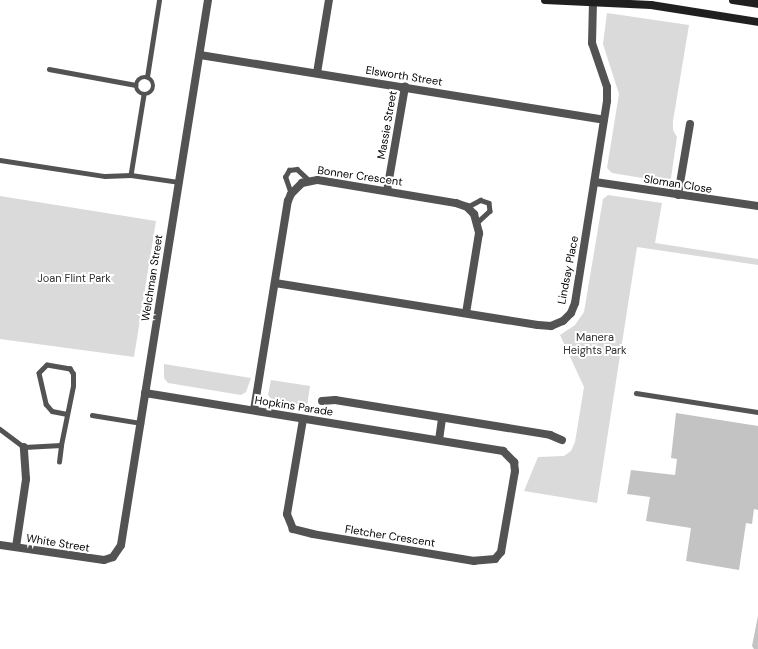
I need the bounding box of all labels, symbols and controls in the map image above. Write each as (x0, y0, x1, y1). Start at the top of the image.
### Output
street label: Elsworth Street (365, 63, 443, 89)
street label: Massie Street (374, 90, 400, 160)
street label: Bonner Crescent (317, 163, 403, 189)
street label: Sloman Close (643, 172, 713, 196)
street label: Welchman Street (139, 234, 165, 322)
street label: Lindsay Place (555, 235, 581, 305)
park label: Joan Flint Park (37, 271, 111, 285)
park label: Manera Heights Park (563, 331, 627, 357)
street label: Hopkins Parade (254, 393, 334, 419)
street label: Fletcher Crescent (344, 522, 436, 550)
street label: White Street (25, 531, 91, 555)

